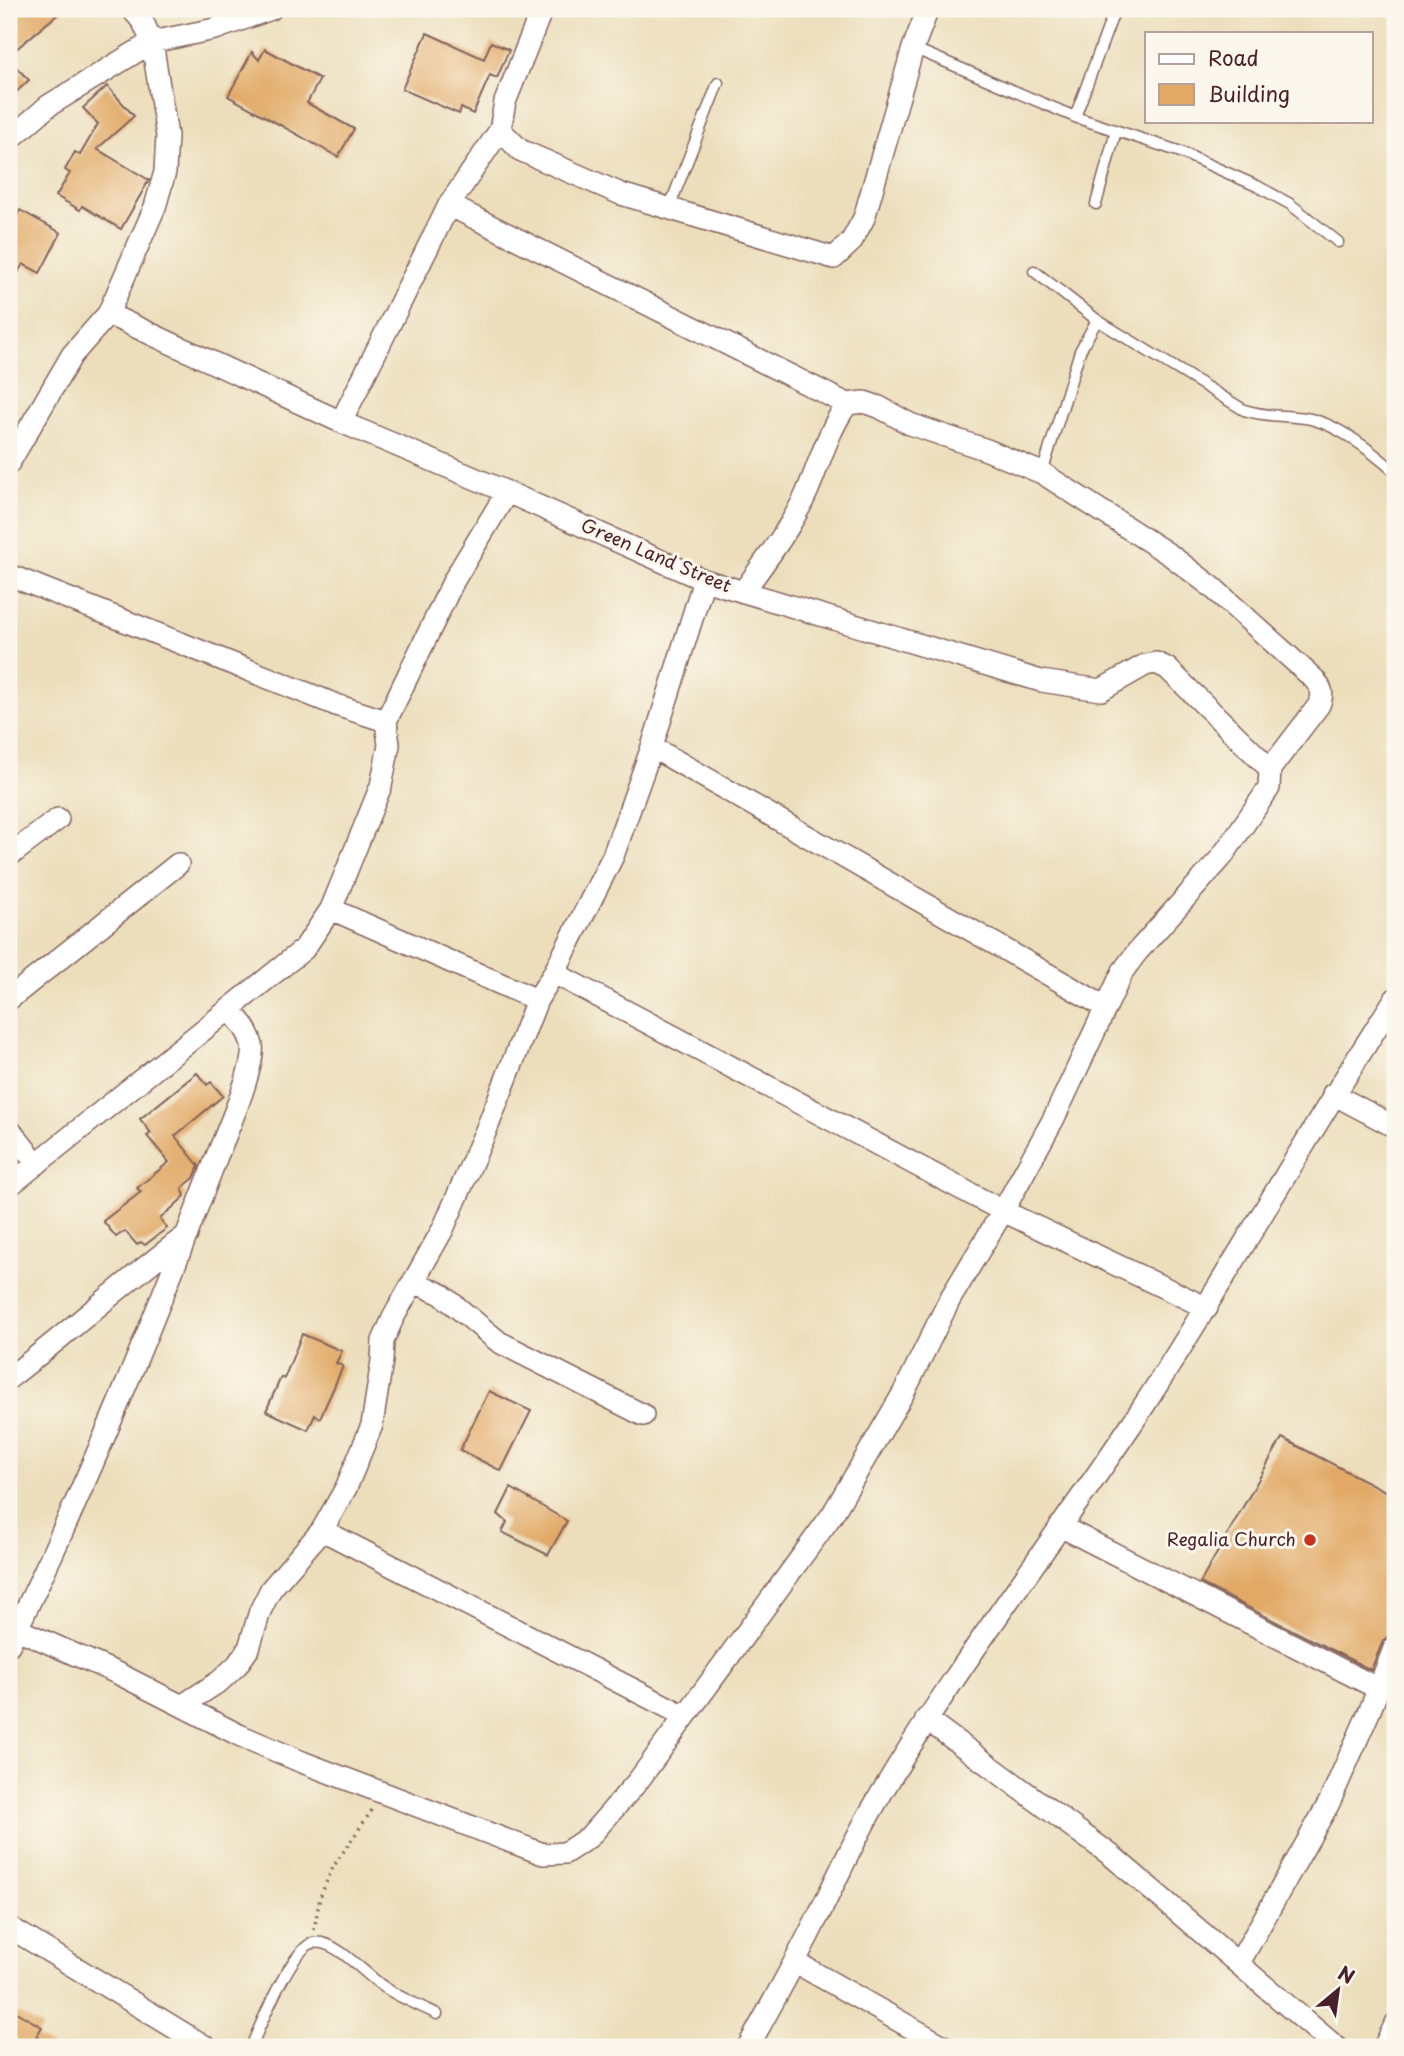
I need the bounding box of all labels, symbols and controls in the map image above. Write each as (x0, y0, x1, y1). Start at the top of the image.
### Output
legend (1145, 32, 1372, 122)
text: Road (1208, 41, 1259, 73)
text: Building (1208, 77, 1290, 109)
street label: Green Land Street (577, 511, 736, 598)
place label: Regalia Church (1167, 1525, 1296, 1552)
marker: Regalia Church (1302, 1532, 1318, 1548)
north arrow (1302, 1954, 1372, 2024)
text: N (1333, 1958, 1360, 1990)

